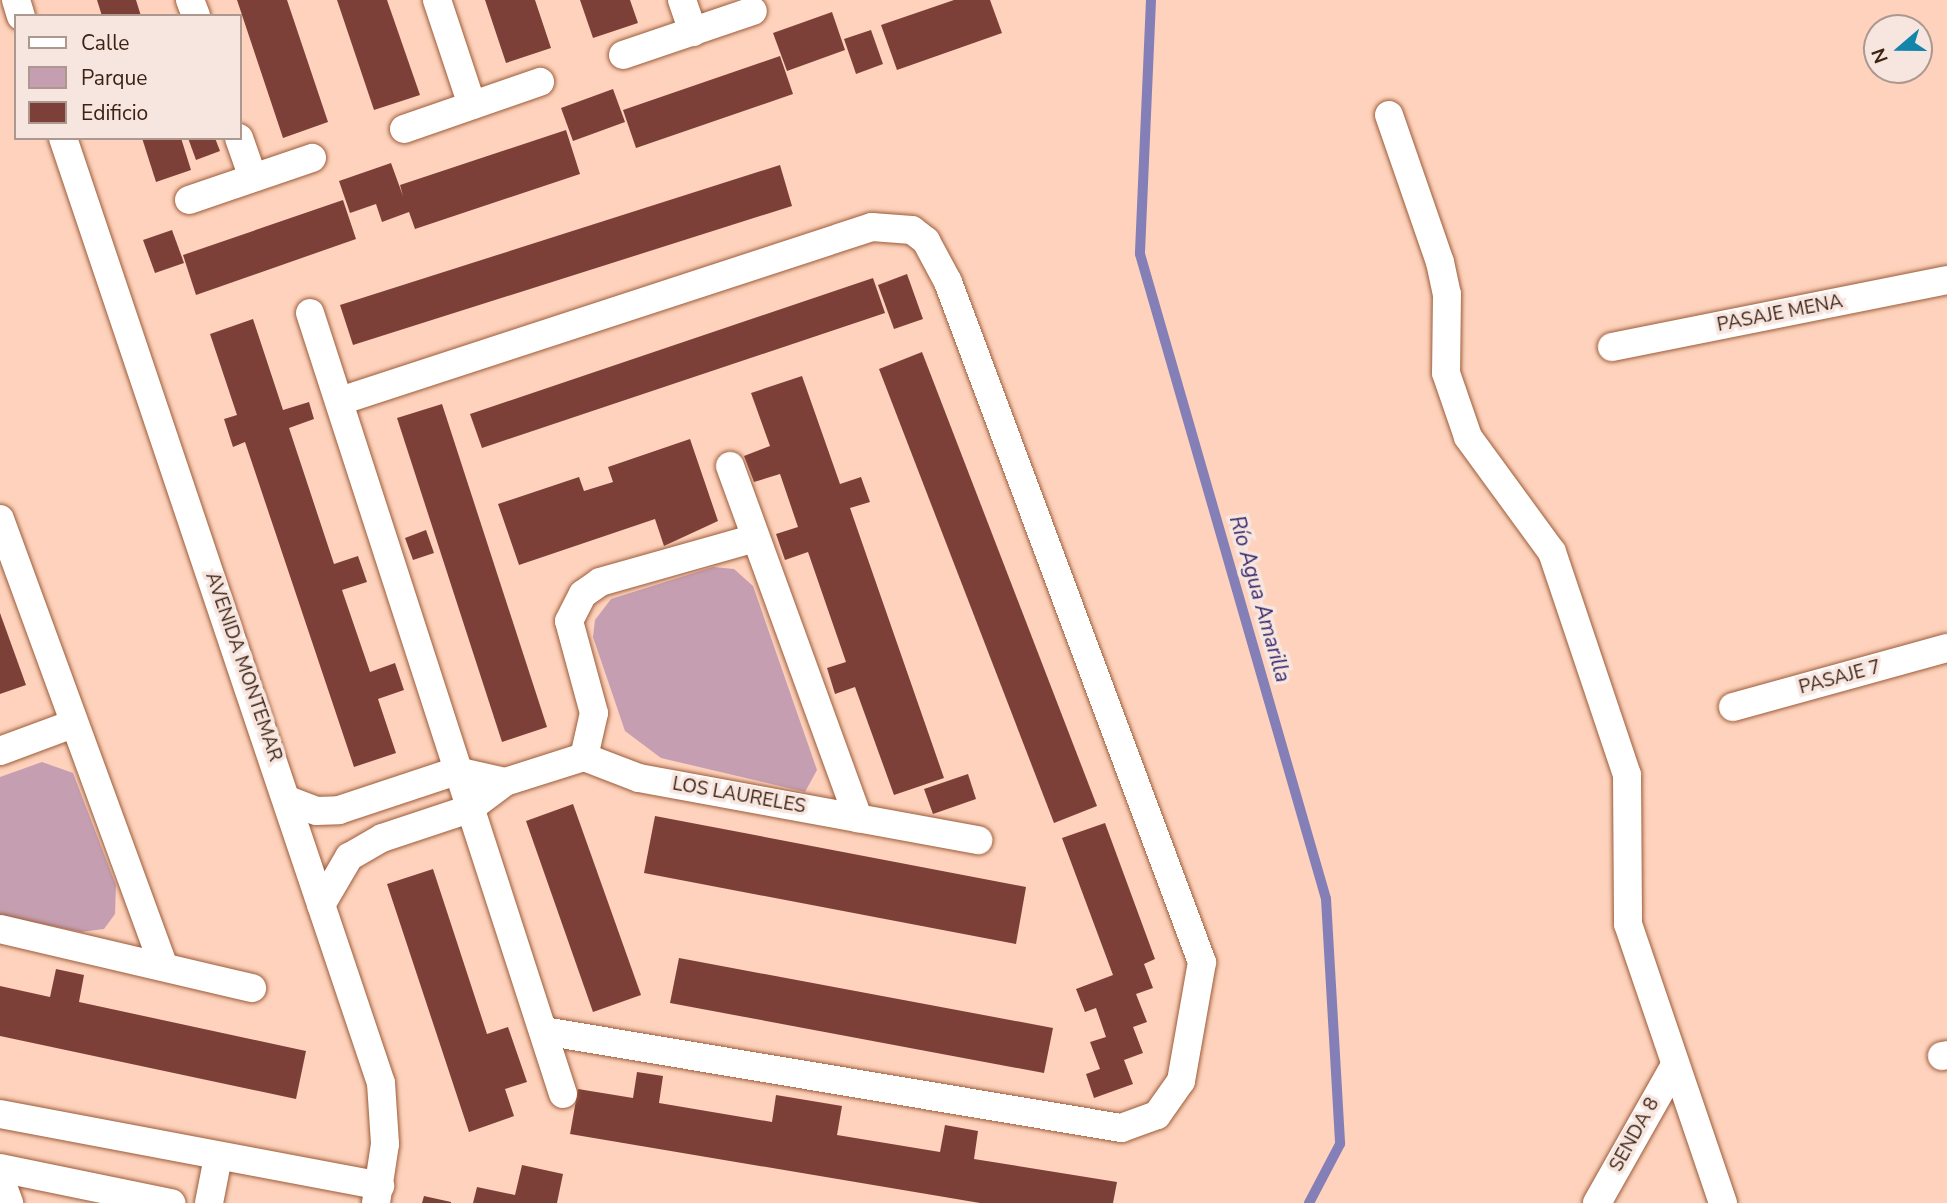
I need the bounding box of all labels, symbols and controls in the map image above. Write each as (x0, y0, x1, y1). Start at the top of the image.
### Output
legend (14, 14, 242, 140)
north arrow (1863, 14, 1933, 84)
text: Calle (81, 29, 129, 57)
text: N (1865, 44, 1895, 67)
text: Parque (81, 64, 148, 92)
text: Edificio (81, 99, 148, 127)
street label: PASAJE MENA (1715, 291, 1845, 337)
water label: Río Agua Amarilla (1224, 513, 1296, 685)
street label: AVENIDA MONTEMAR (200, 569, 286, 765)
street label: PASAJE 7 (1797, 656, 1883, 700)
street label: LOS LAURELES (671, 773, 807, 819)
street label: SENDA 8 (1605, 1094, 1665, 1176)

